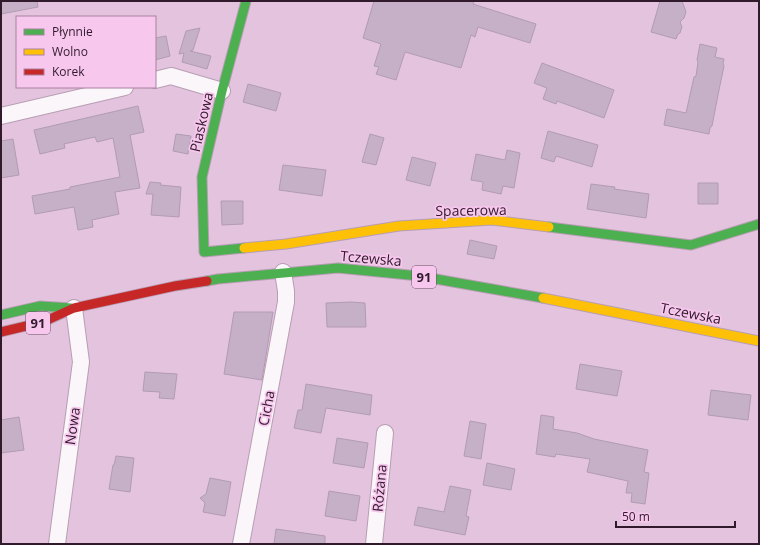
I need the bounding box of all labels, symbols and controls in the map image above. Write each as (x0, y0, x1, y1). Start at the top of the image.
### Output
legend (16, 16, 156, 88)
text: Płynnie (52, 23, 93, 40)
text: Wolno (52, 43, 88, 60)
text: Korek (52, 63, 85, 80)
street label: Piaskowa (185, 90, 217, 154)
street label: Spacerowa (435, 200, 507, 220)
street label: Tczewska (340, 246, 402, 270)
road number: 91 (412, 266, 436, 288)
street label: Tczewska (659, 298, 723, 328)
road number: 91 (26, 312, 50, 334)
street label: Cicha (253, 389, 279, 427)
street label: Nowa (60, 406, 84, 446)
street label: Różana (367, 463, 391, 513)
scale bar (616, 503, 735, 529)
text: 50 m (622, 508, 650, 525)

